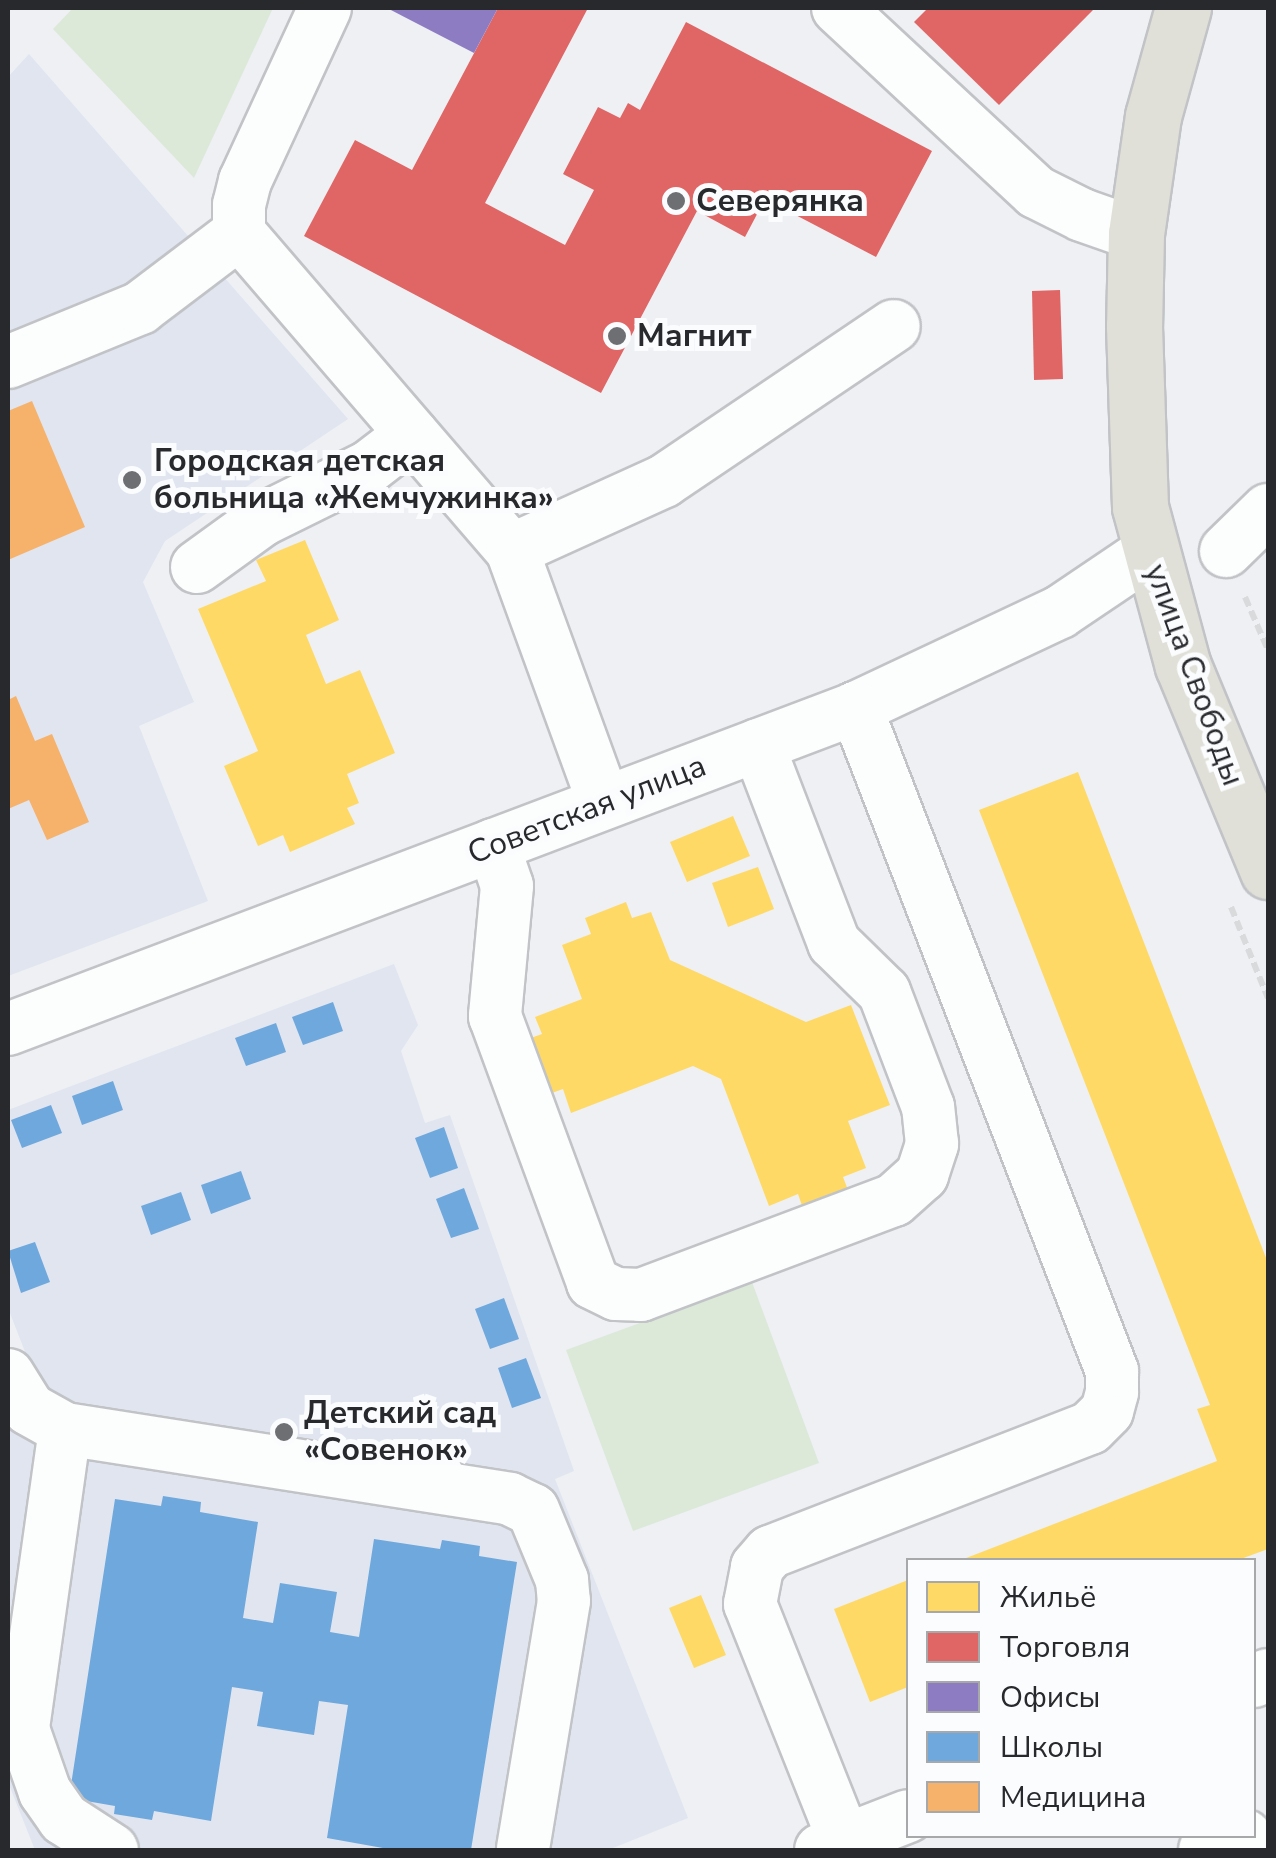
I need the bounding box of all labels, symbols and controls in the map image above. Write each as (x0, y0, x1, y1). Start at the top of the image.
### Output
place label: Северянка (696, 182, 864, 220)
marker: Северянка (665, 190, 687, 212)
place label: Магнит (637, 317, 751, 355)
marker: Магнит (606, 325, 628, 347)
place label: Городская детская больница «Жемчужинка» (154, 443, 554, 518)
marker: Городская детская больница «Жемчужинка» (119, 467, 145, 493)
street label: улица Свободы (1136, 559, 1252, 791)
street label: Советская улица (462, 747, 712, 873)
place label: Детский сад «Совенок» (304, 1395, 496, 1470)
marker: Детский сад «Совенок» (273, 1421, 295, 1443)
legend (906, 1558, 1256, 1838)
text: Жильё (1000, 1577, 1096, 1618)
text: Торговля (1000, 1627, 1130, 1668)
text: Офисы (1000, 1677, 1100, 1718)
text: Школы (1000, 1727, 1103, 1768)
text: Медицина (1000, 1777, 1146, 1818)

